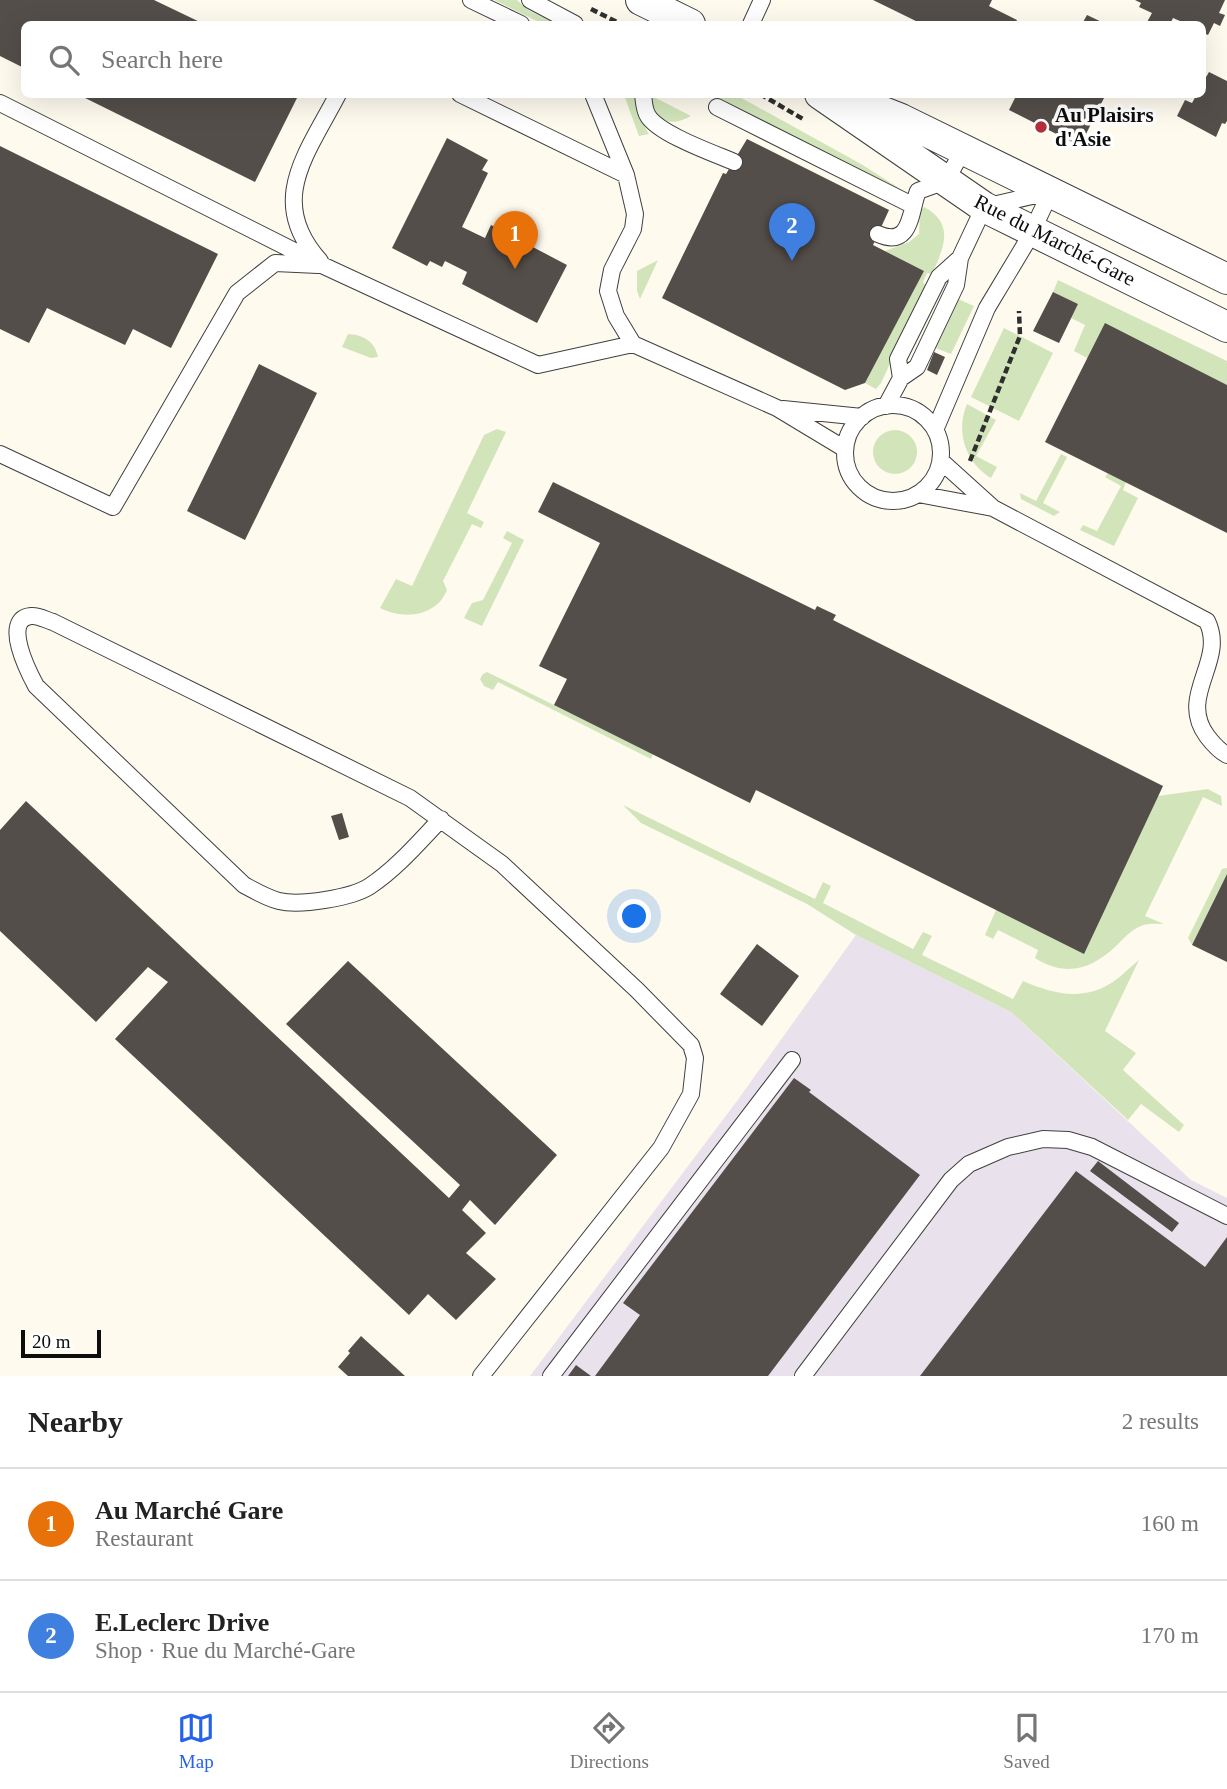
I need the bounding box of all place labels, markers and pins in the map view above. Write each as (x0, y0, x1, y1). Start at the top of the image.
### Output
place label: Au Plaisirs d'Asie (1055, 103, 1154, 151)
marker: Au Plaisirs d'Asie (1033, 119, 1049, 135)
pin: 2 (769, 203, 815, 261)
pin: 1 (492, 211, 538, 269)

